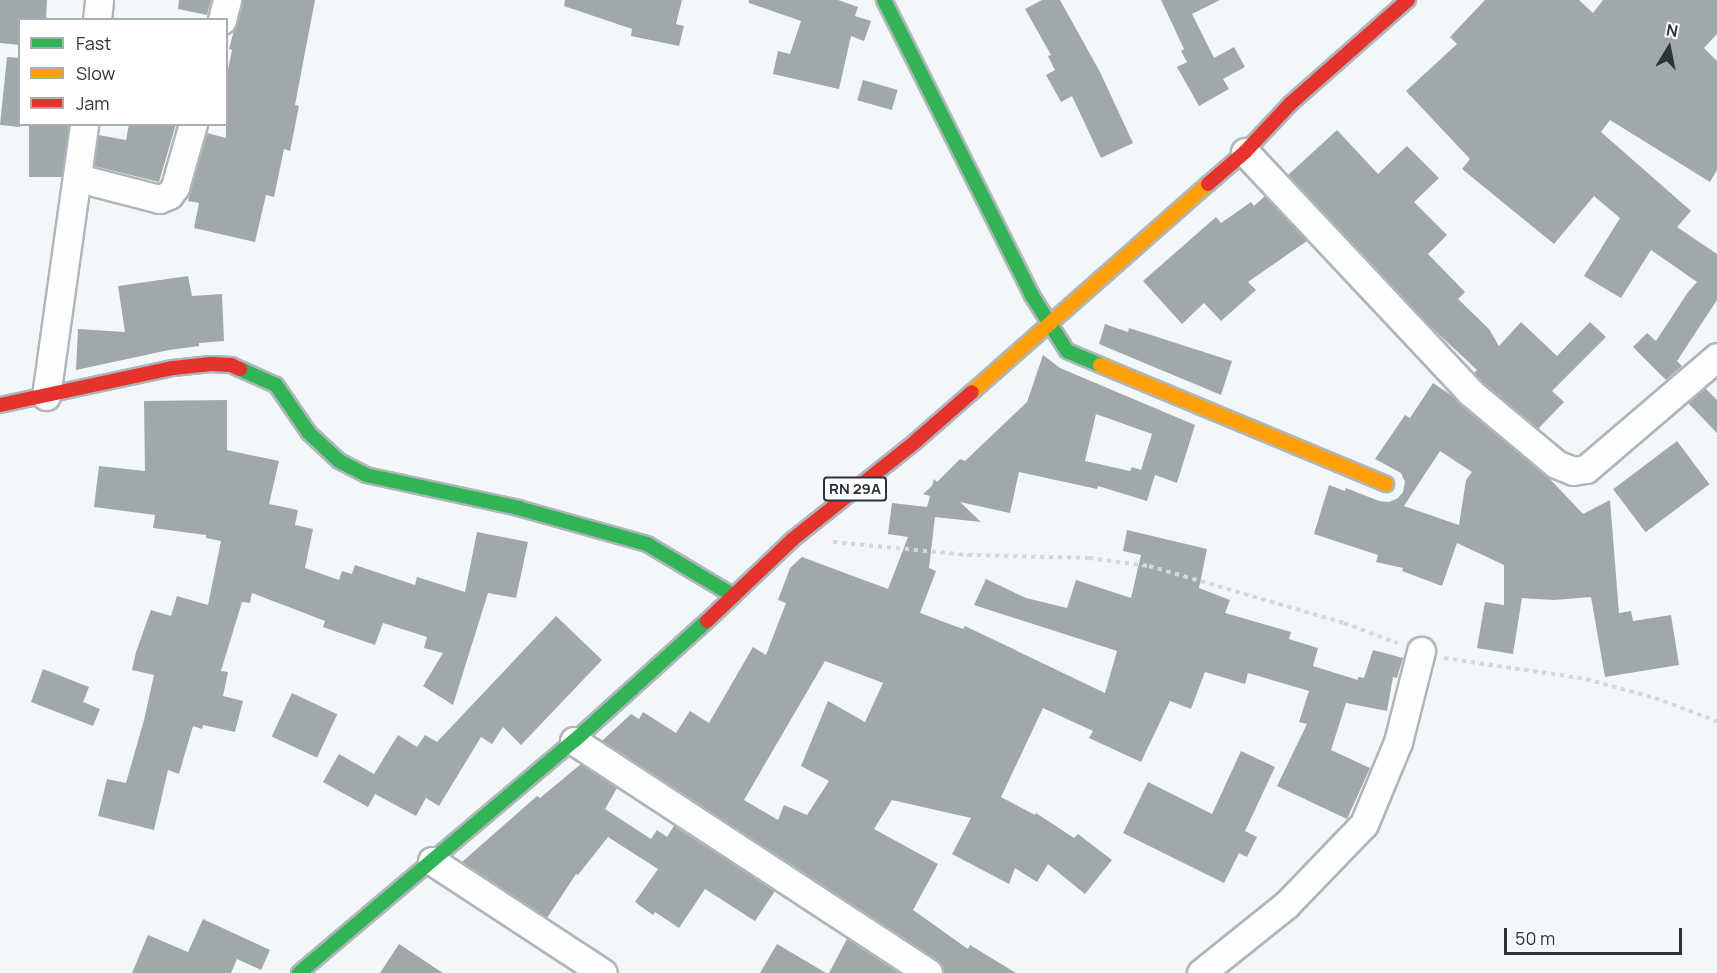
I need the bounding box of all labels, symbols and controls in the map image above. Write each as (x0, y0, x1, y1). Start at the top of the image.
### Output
legend (18, 18, 228, 126)
north arrow (1639, 18, 1699, 78)
text: N (1665, 18, 1680, 42)
text: Fast (76, 31, 111, 55)
text: Slow (76, 61, 115, 85)
text: Jam (76, 91, 110, 115)
road number: RN 29A (822, 477, 888, 501)
scale bar (1507, 916, 1686, 954)
text: 50 m (1515, 926, 1555, 950)

